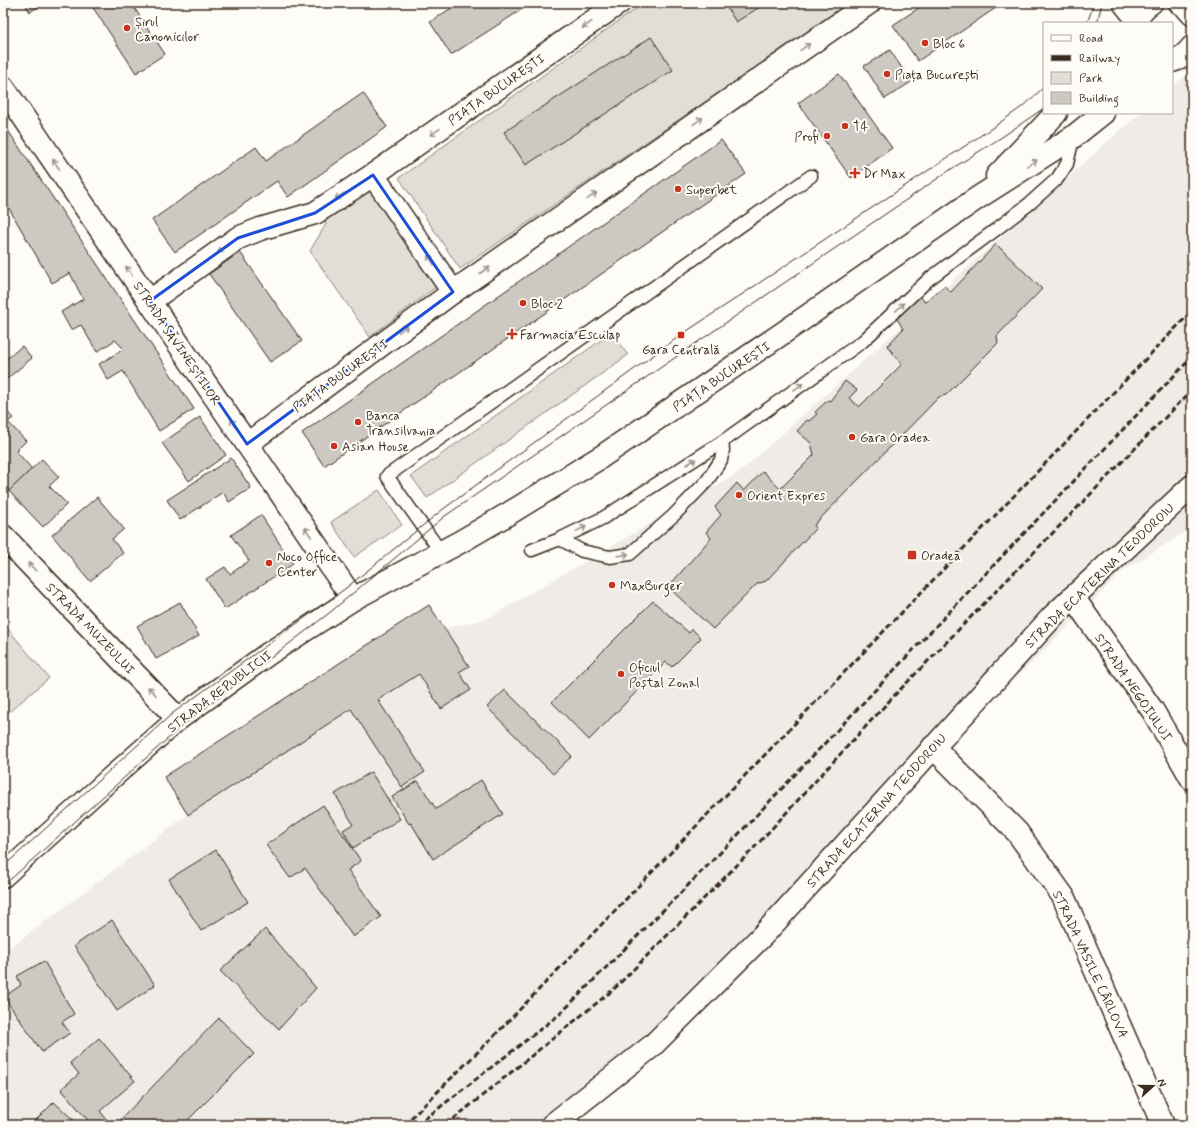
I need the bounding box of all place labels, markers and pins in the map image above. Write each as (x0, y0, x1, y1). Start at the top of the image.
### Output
place label: Șirul Canonicilor (135, 14, 200, 46)
marker: Șirul Canonicilor (122, 23, 132, 33)
place label: Bloc 6 (933, 36, 966, 53)
marker: Bloc 6 (920, 38, 930, 48)
place label: Piața București (895, 67, 978, 84)
marker: Piața București (882, 69, 892, 79)
place label: T4 (853, 119, 869, 136)
marker: T4 (840, 121, 850, 131)
place label: Profi (794, 129, 819, 146)
marker: Profi (822, 131, 832, 141)
place label: Dr Max (863, 166, 906, 183)
marker: Dr Max (850, 168, 860, 178)
place label: Superbet (686, 182, 737, 199)
marker: Superbet (673, 184, 683, 194)
place label: Bloc 2 (531, 296, 564, 313)
marker: Bloc 2 (518, 298, 528, 308)
place label: Farmacia Esculap (520, 327, 621, 344)
marker: Farmacia Esculap (507, 329, 517, 339)
marker: Gara Centrală (676, 330, 686, 340)
place label: Gara Centrală (642, 342, 720, 359)
place label: Banca Transilvania (366, 408, 435, 440)
marker: Banca Transilvania (353, 417, 363, 427)
place label: Gara Oradea (860, 430, 930, 447)
marker: Gara Oradea (847, 432, 857, 442)
place label: Asian House (342, 439, 409, 456)
marker: Asian House (329, 441, 339, 451)
place label: Orient Expres (747, 488, 826, 505)
marker: Orient Expres (734, 490, 744, 500)
place label: Oradea (921, 548, 961, 565)
place label: Noco Office Center (277, 549, 337, 581)
marker: Oradea (906, 549, 918, 561)
marker: Noco Office Center (264, 558, 274, 568)
place label: MaxBurger (620, 578, 683, 597)
marker: MaxBurger (607, 580, 617, 590)
place label: Oficiul Poștal Zonal (629, 660, 699, 692)
marker: Oficiul Poștal Zonal (616, 669, 626, 679)

